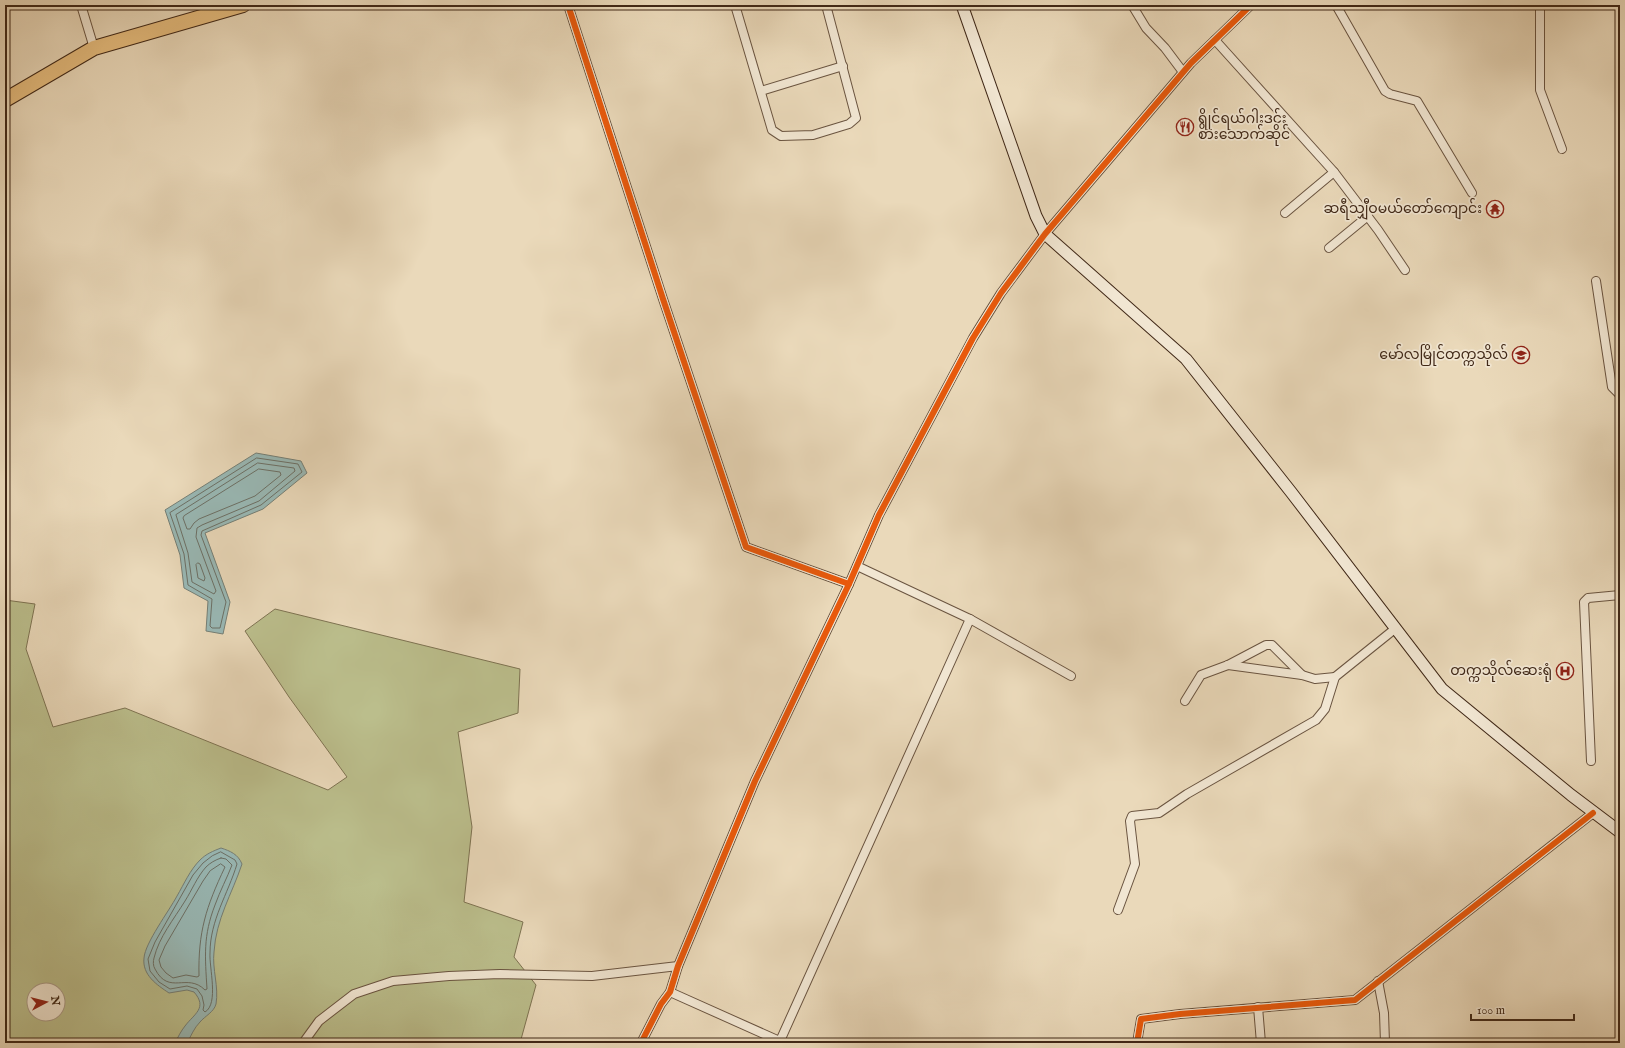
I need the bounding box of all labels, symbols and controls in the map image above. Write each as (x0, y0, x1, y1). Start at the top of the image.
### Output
place label: ရွိုင်ရယ်ဂါးဒင်း စားသောက်ဆိုင် (1198, 108, 1290, 146)
restaurant icon: ရွိုင်ရယ်ဂါးဒင်း စားသောက်ဆိုင် (1175, 117, 1195, 137)
place label: ဆရီသျှီဝမယ်တော်ကျောင်း (1323, 198, 1482, 220)
temple icon: ဆရီသျှီဝမယ်တော်ကျောင်း (1485, 199, 1505, 219)
place label: မော်လမြိုင်တက္ကသိုလ် (1379, 344, 1508, 366)
school or university icon: မော်လမြိုင်တက္ကသိုလ် (1511, 345, 1531, 365)
place label: တက္ကသိုလ်ဆေးရုံ (1450, 660, 1552, 682)
hospital icon: တက္ကသိုလ်ဆေးရုံ (1555, 661, 1575, 681)
north arrow (26, 982, 66, 1022)
text: N (47, 994, 63, 1007)
scale bar (1471, 996, 1574, 1022)
text: 100 m (1477, 1003, 1505, 1018)

